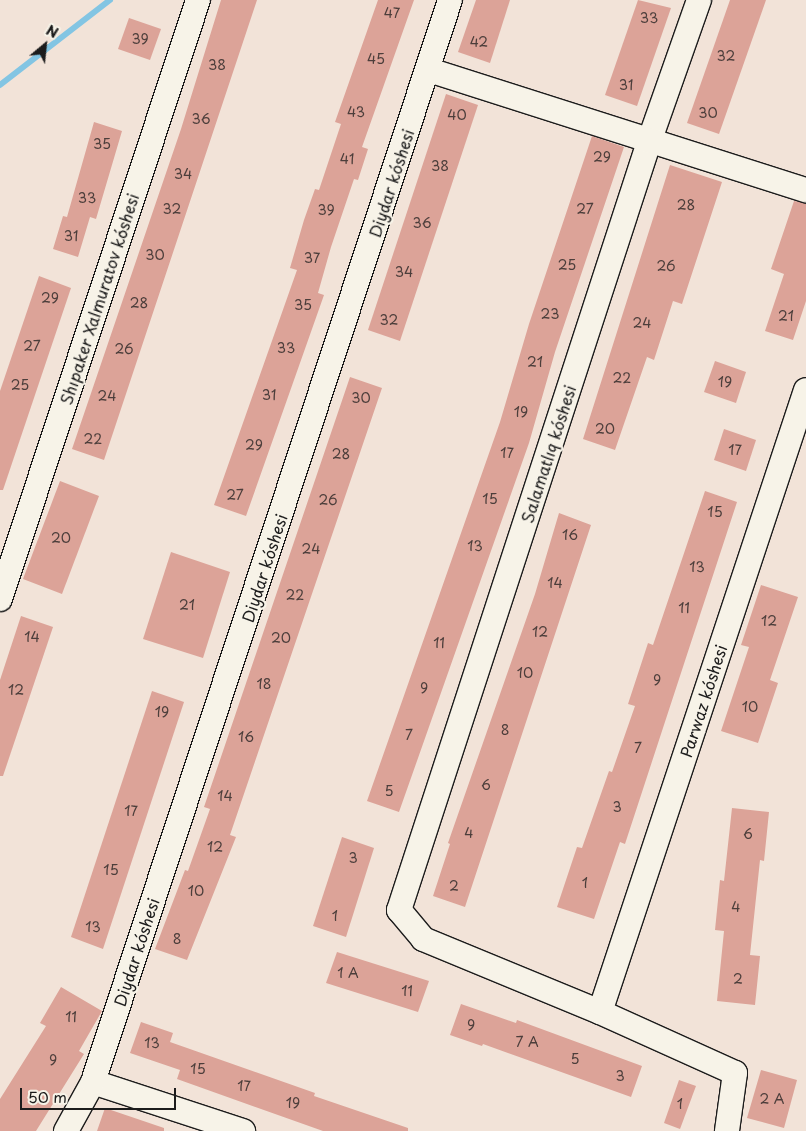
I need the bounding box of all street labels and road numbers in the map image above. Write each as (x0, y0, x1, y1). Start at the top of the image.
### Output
street label: Diydar kóshesi (364, 126, 418, 240)
street label: Shıpaker Xalmuratov kóshesi (55, 190, 143, 408)
street label: Salamatlıq kóshesi (517, 382, 579, 526)
street label: Diydar kóshesi (237, 511, 291, 625)
street label: Parwaz kóshesi (676, 642, 730, 760)
street label: Diydar kóshesi (109, 895, 163, 1009)

